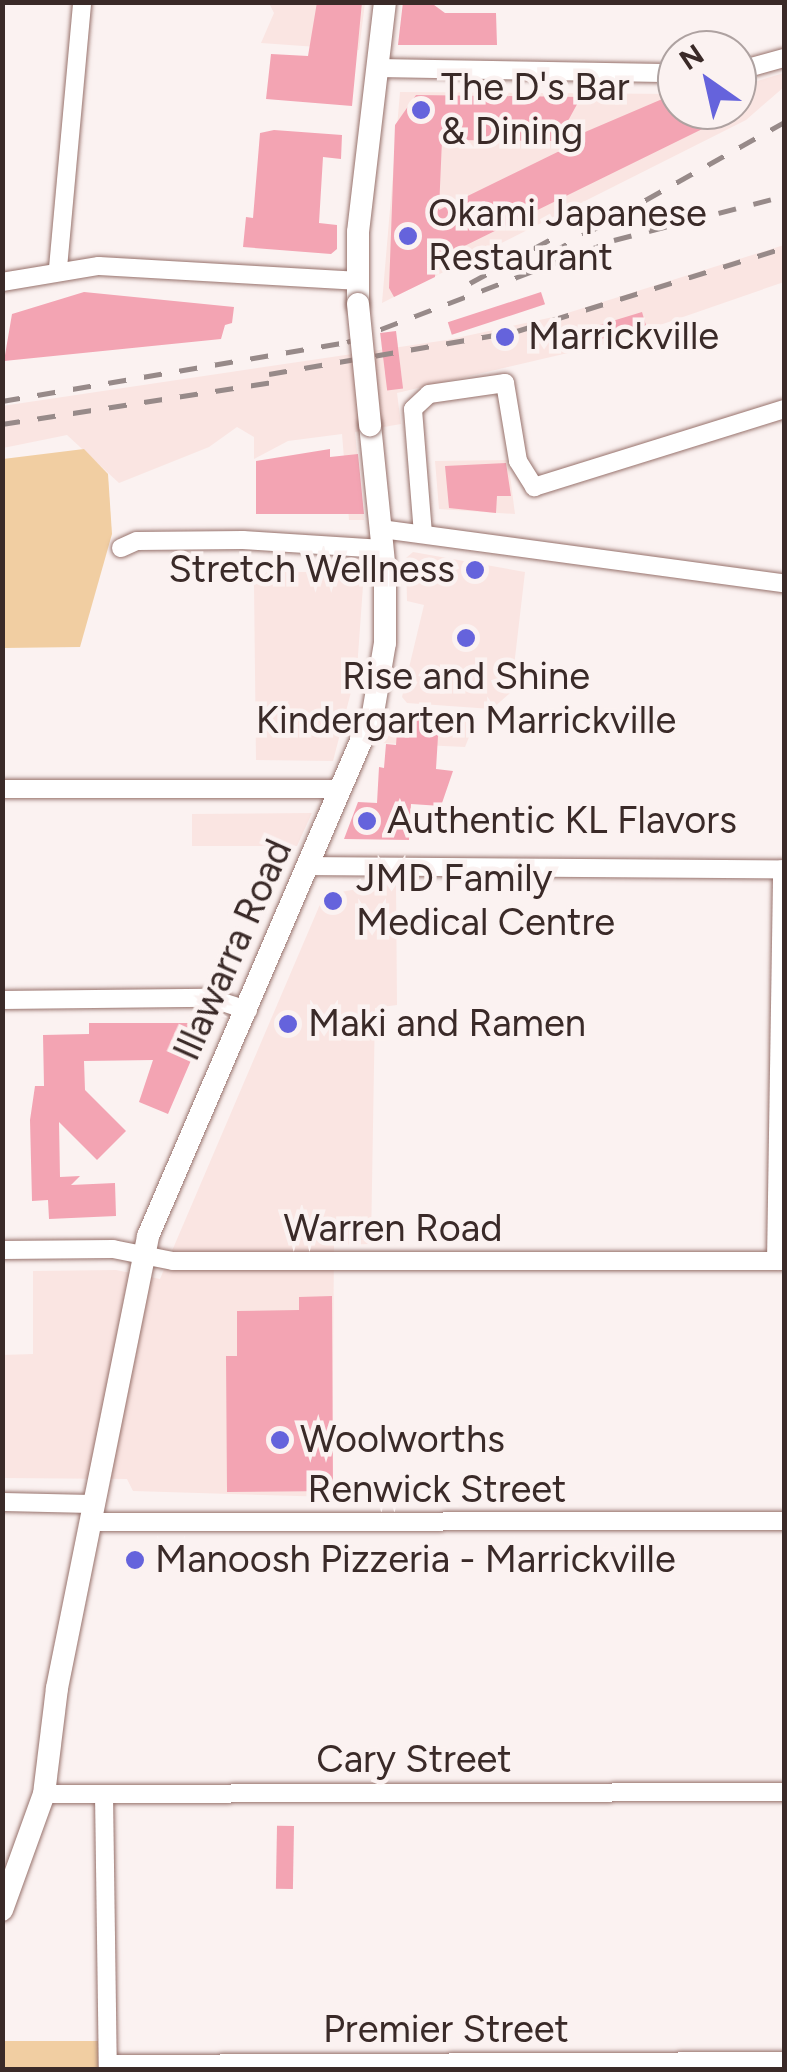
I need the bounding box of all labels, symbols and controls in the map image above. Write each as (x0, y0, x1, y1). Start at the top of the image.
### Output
north arrow (657, 30, 757, 130)
text: N (673, 37, 710, 77)
place label: The D's Bar & Dining (441, 65, 630, 154)
marker: The D's Bar & Dining (410, 99, 432, 121)
place label: Okami Japanese Restaurant (428, 191, 707, 280)
marker: Okami Japanese Restaurant (397, 225, 419, 247)
place label: Marrickville (528, 314, 719, 360)
marker: Marrickville (492, 324, 518, 350)
place label: Stretch Wellness (169, 547, 455, 593)
marker: Stretch Wellness (464, 559, 486, 581)
marker: Rise and Shine Kindergarten Marrickville (455, 627, 477, 649)
place label: Rise and Shine Kindergarten Marrickville (256, 654, 676, 744)
place label: Authentic KL Flavors (387, 798, 737, 844)
marker: Authentic KL Flavors (356, 810, 378, 832)
street label: Illawarra Road (164, 833, 302, 1067)
place label: JMD Family Medical Centre (356, 856, 615, 946)
marker: JMD Family Medical Centre (320, 888, 346, 914)
place label: Maki and Ramen (308, 1001, 586, 1047)
marker: Maki and Ramen (277, 1013, 299, 1035)
street label: Warren Road (284, 1206, 502, 1252)
place label: Woolworths (300, 1417, 505, 1463)
marker: Woolworths (269, 1429, 291, 1451)
street label: Renwick Street (308, 1467, 566, 1513)
place label: Manoosh Pizzeria - Marrickville (155, 1537, 676, 1583)
marker: Manoosh Pizzeria - Marrickville (124, 1549, 146, 1571)
street label: Cary Street (316, 1737, 512, 1783)
street label: Premier Street (323, 2007, 569, 2053)

